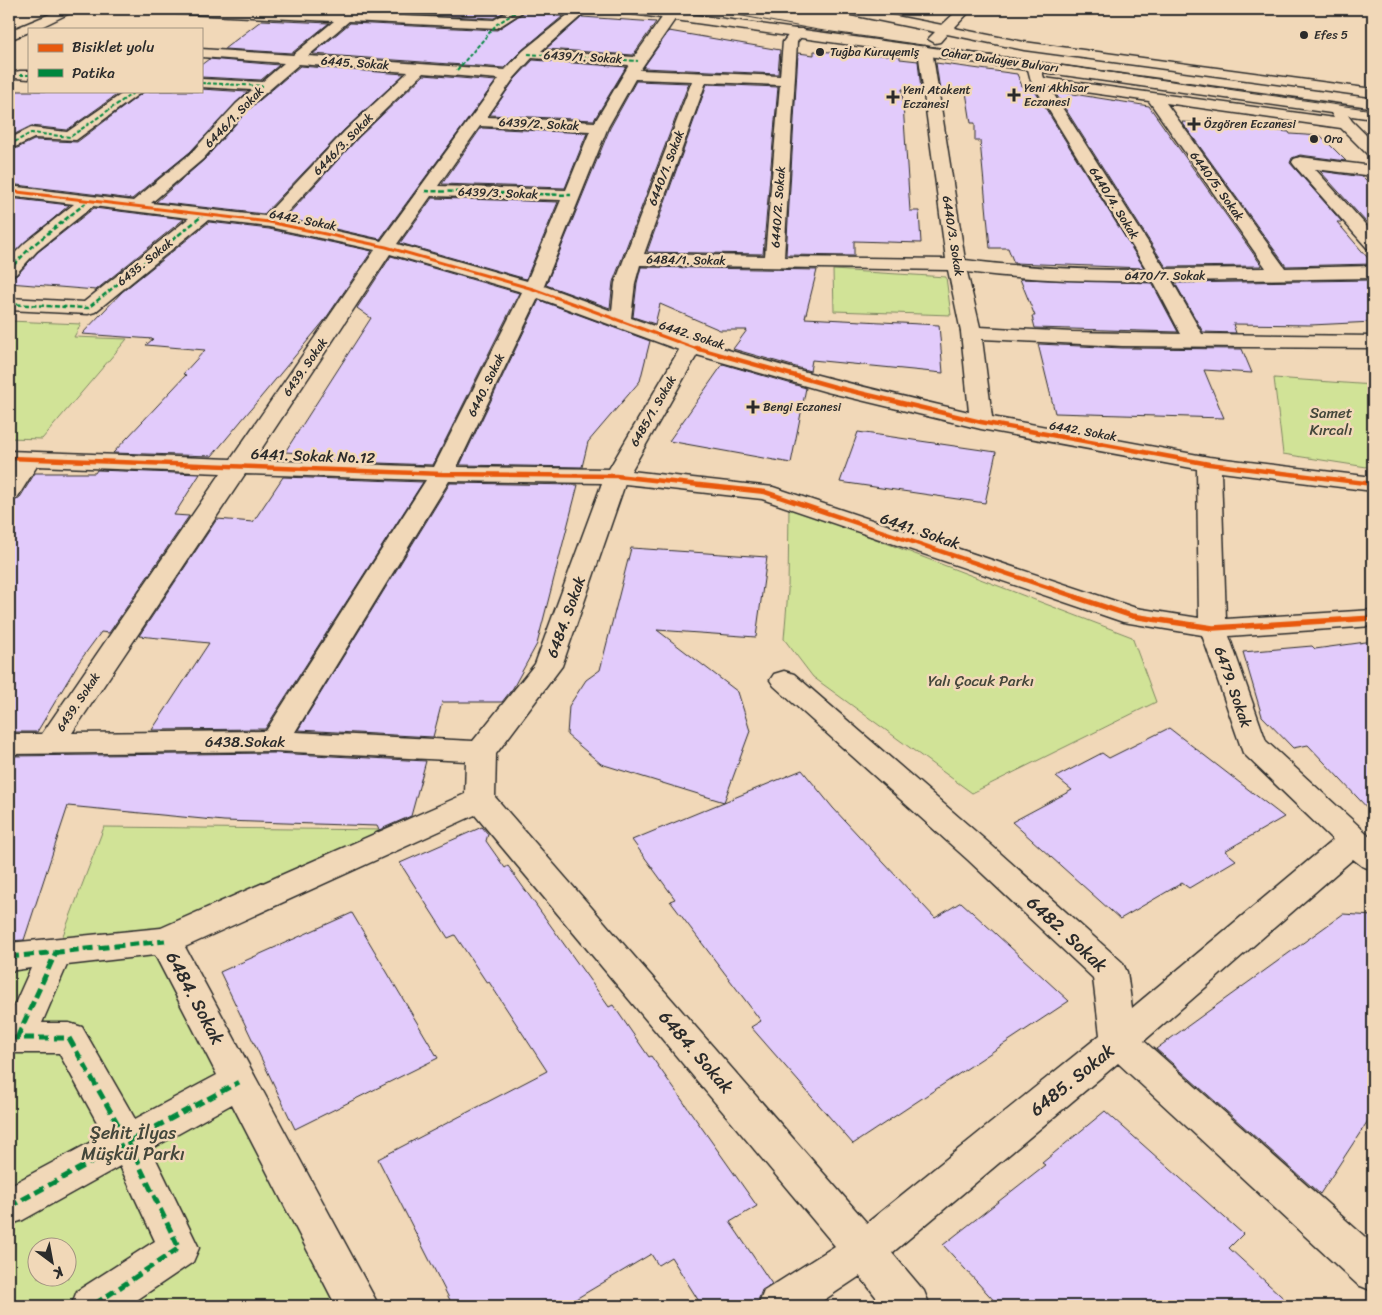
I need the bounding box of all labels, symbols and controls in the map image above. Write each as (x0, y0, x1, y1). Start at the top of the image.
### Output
place label: Efes 5 (1314, 24, 1348, 46)
legend (28, 28, 202, 92)
marker: Efes 5 (1298, 29, 1310, 41)
text: Bisiklet yolu (72, 34, 154, 60)
place label: Tuğba Kuruyemiş (830, 41, 920, 63)
street label: Cahar Dudayev Bulvarı (940, 41, 1060, 79)
street label: 6439/1. Sokak (543, 44, 623, 70)
marker: Tuğba Kuruyemiş (814, 46, 826, 58)
street label: 6445. Sokak (320, 50, 390, 76)
text: Patika (72, 60, 115, 86)
place label: Yeni Akhisar Eczanesi (1024, 77, 1090, 113)
place label: Yeni Atakent Eczanesi (903, 79, 971, 115)
street label: 6446/1. Sokak (199, 81, 270, 153)
marker: Yeni Akhisar Eczanesi (1008, 89, 1020, 101)
marker: Yeni Atakent Eczanesi (887, 91, 899, 103)
street label: 6446/3. Sokak (307, 107, 379, 181)
street label: 6439/2. Sokak (498, 111, 580, 137)
place label: Özgören Eczanesi (1204, 113, 1296, 135)
marker: Özgören Eczanesi (1188, 118, 1200, 130)
street label: 6440/1. Sokak (641, 126, 691, 209)
place label: Ora (1324, 128, 1343, 150)
marker: Ora (1308, 133, 1320, 145)
street label: 6440/5. Sokak (1184, 146, 1250, 226)
street label: 6440/4. Sokak (1083, 162, 1145, 244)
street label: 6440/2. Sokak (764, 165, 792, 248)
street label: 6439/3. Sokak (458, 181, 539, 205)
street label: 6440/3. Sokak (936, 194, 970, 278)
street label: 6442. Sokak (268, 203, 339, 237)
street label: 6435. Sokak (112, 232, 179, 292)
street label: 6484/1. Sokak (646, 248, 726, 272)
street label: 6470/7. Sokak (1125, 265, 1206, 287)
street label: 6442. Sokak (656, 314, 728, 356)
street label: 6439. Sokak (277, 333, 334, 401)
street label: 6440. Sokak (461, 349, 511, 421)
street label: 6485/1. Sokak (624, 371, 683, 451)
place label: Bengi Eczanesi (763, 396, 842, 418)
park label: Samet Kırcalı (1310, 400, 1353, 443)
marker: Bengi Eczanesi (747, 401, 759, 413)
street label: 6442. Sokak (1048, 414, 1119, 448)
street label: 6441. Sokak No.12 (251, 441, 376, 471)
street label: 6441. Sokak (877, 505, 963, 557)
street label: 6484. Sokak (539, 572, 593, 662)
street label: 6479. Sokak (1207, 643, 1259, 731)
street label: 6439. Sokak (50, 667, 106, 736)
park label: Yalı Çocuk Parkı (928, 668, 1034, 694)
street label: 6438.Sokak (205, 729, 285, 755)
street label: 6482. Sokak (1019, 888, 1115, 981)
street label: 6484. Sokak (157, 945, 233, 1051)
street label: 6484. Sokak (650, 1003, 742, 1101)
street label: 6485. Sokak (1022, 1035, 1122, 1125)
park label: Şehit İlyas Müşkül Parkı (81, 1117, 185, 1170)
north arrow (28, 1238, 78, 1288)
text: K (47, 1259, 70, 1286)

